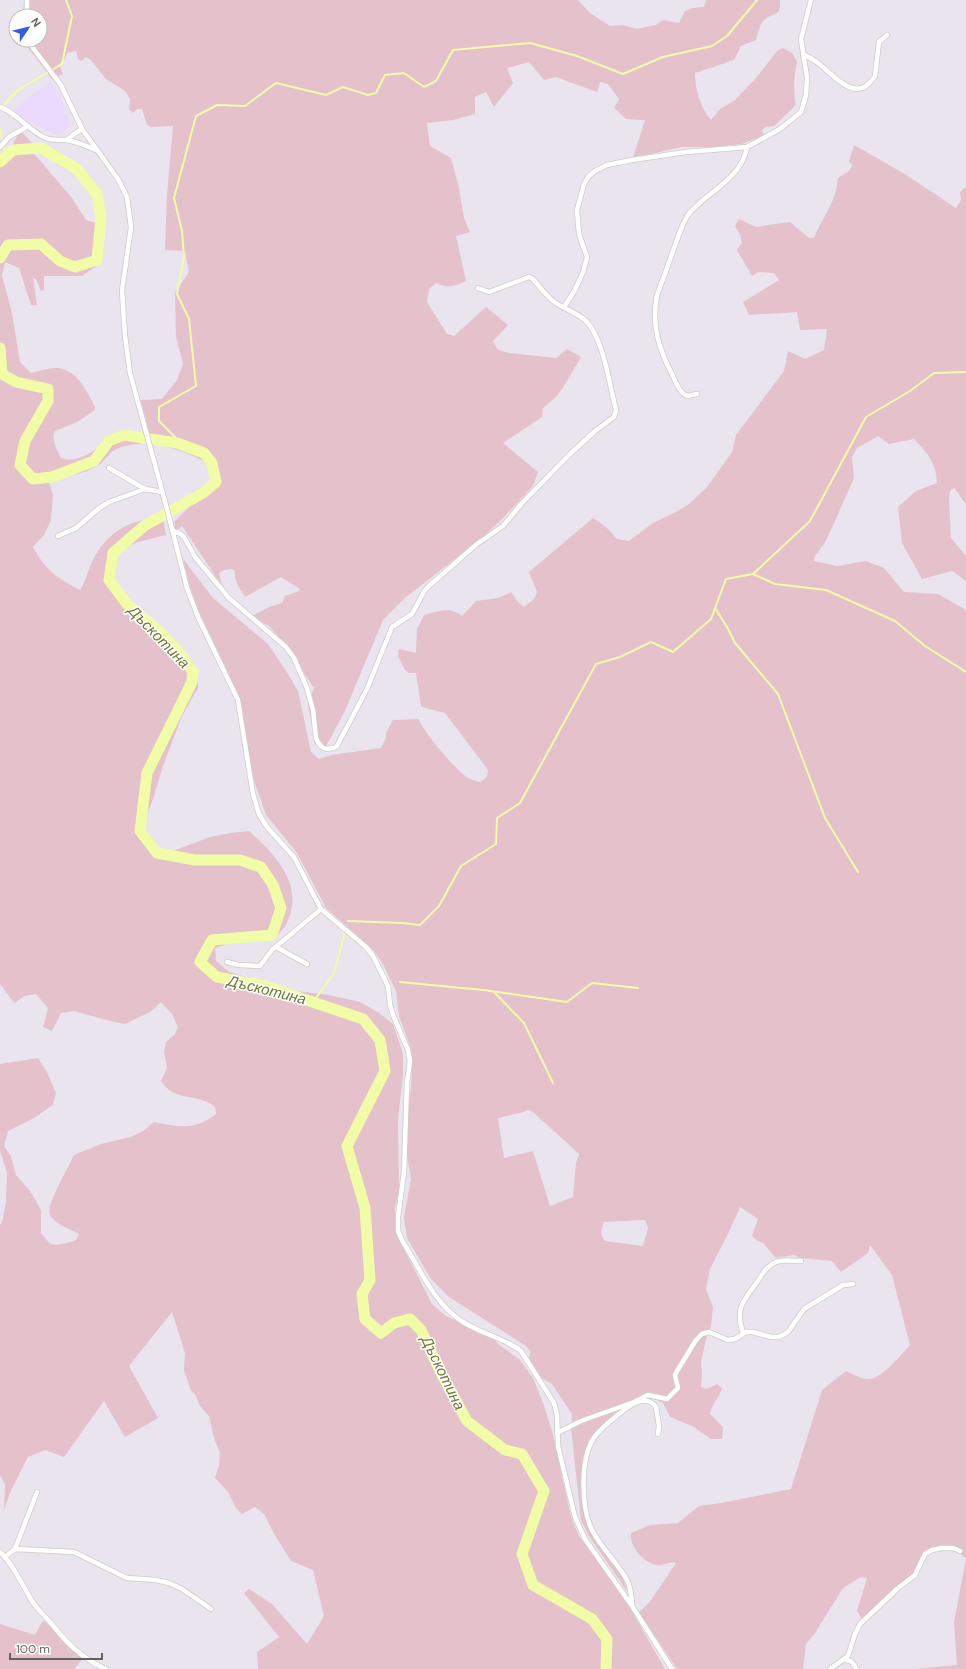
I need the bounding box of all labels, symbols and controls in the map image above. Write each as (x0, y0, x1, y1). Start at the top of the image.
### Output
north arrow (8, 8, 48, 48)
text: N (28, 15, 44, 30)
water label: Дъскотина (123, 600, 194, 673)
water label: Дъскотина (224, 970, 308, 1009)
water label: Дъскотина (416, 1331, 470, 1413)
scale bar (10, 1635, 102, 1661)
text: 100 m (16, 1641, 50, 1657)

